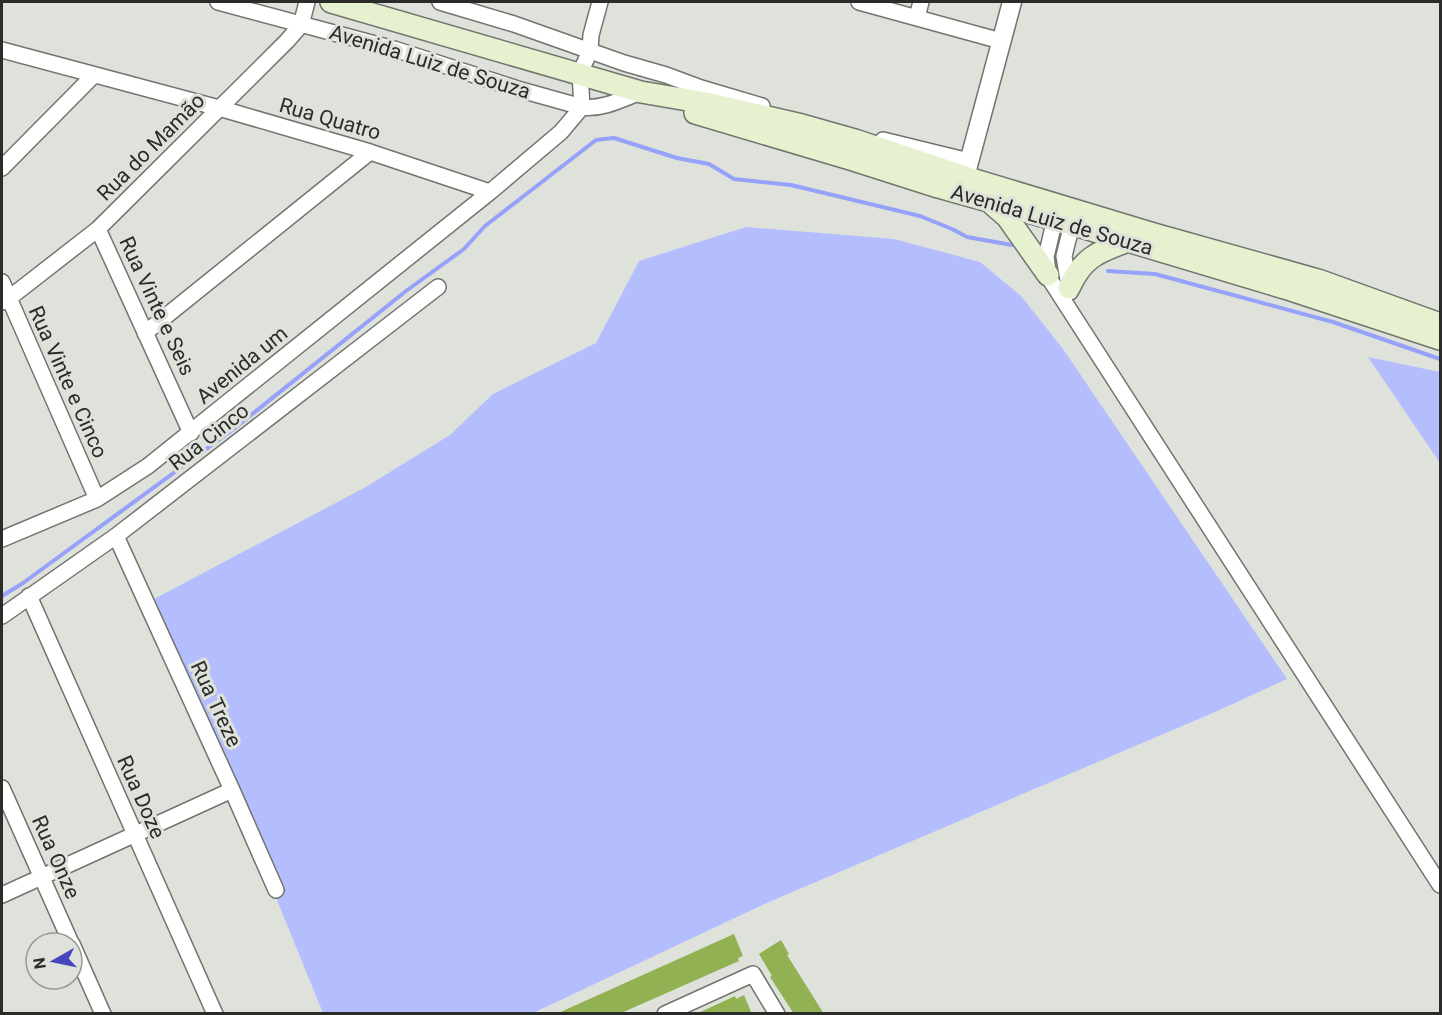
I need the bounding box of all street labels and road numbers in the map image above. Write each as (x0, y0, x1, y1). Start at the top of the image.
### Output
street label: Avenida Luiz de Souza (327, 20, 533, 104)
street label: Rua do Mamão (92, 88, 210, 206)
street label: Rua Quatro (277, 93, 383, 145)
street label: Avenida Luiz de Souza (948, 180, 1156, 260)
street label: Rua Vinte e Seis (114, 233, 200, 379)
street label: Rua Vinte e Cinco (24, 302, 112, 462)
street label: Avenida um (192, 321, 292, 409)
street label: Rua Cinco (164, 398, 254, 476)
street label: Rua Treze (186, 657, 246, 751)
street label: Rua Doze (112, 752, 170, 842)
street label: Rua Onze (27, 812, 85, 902)

